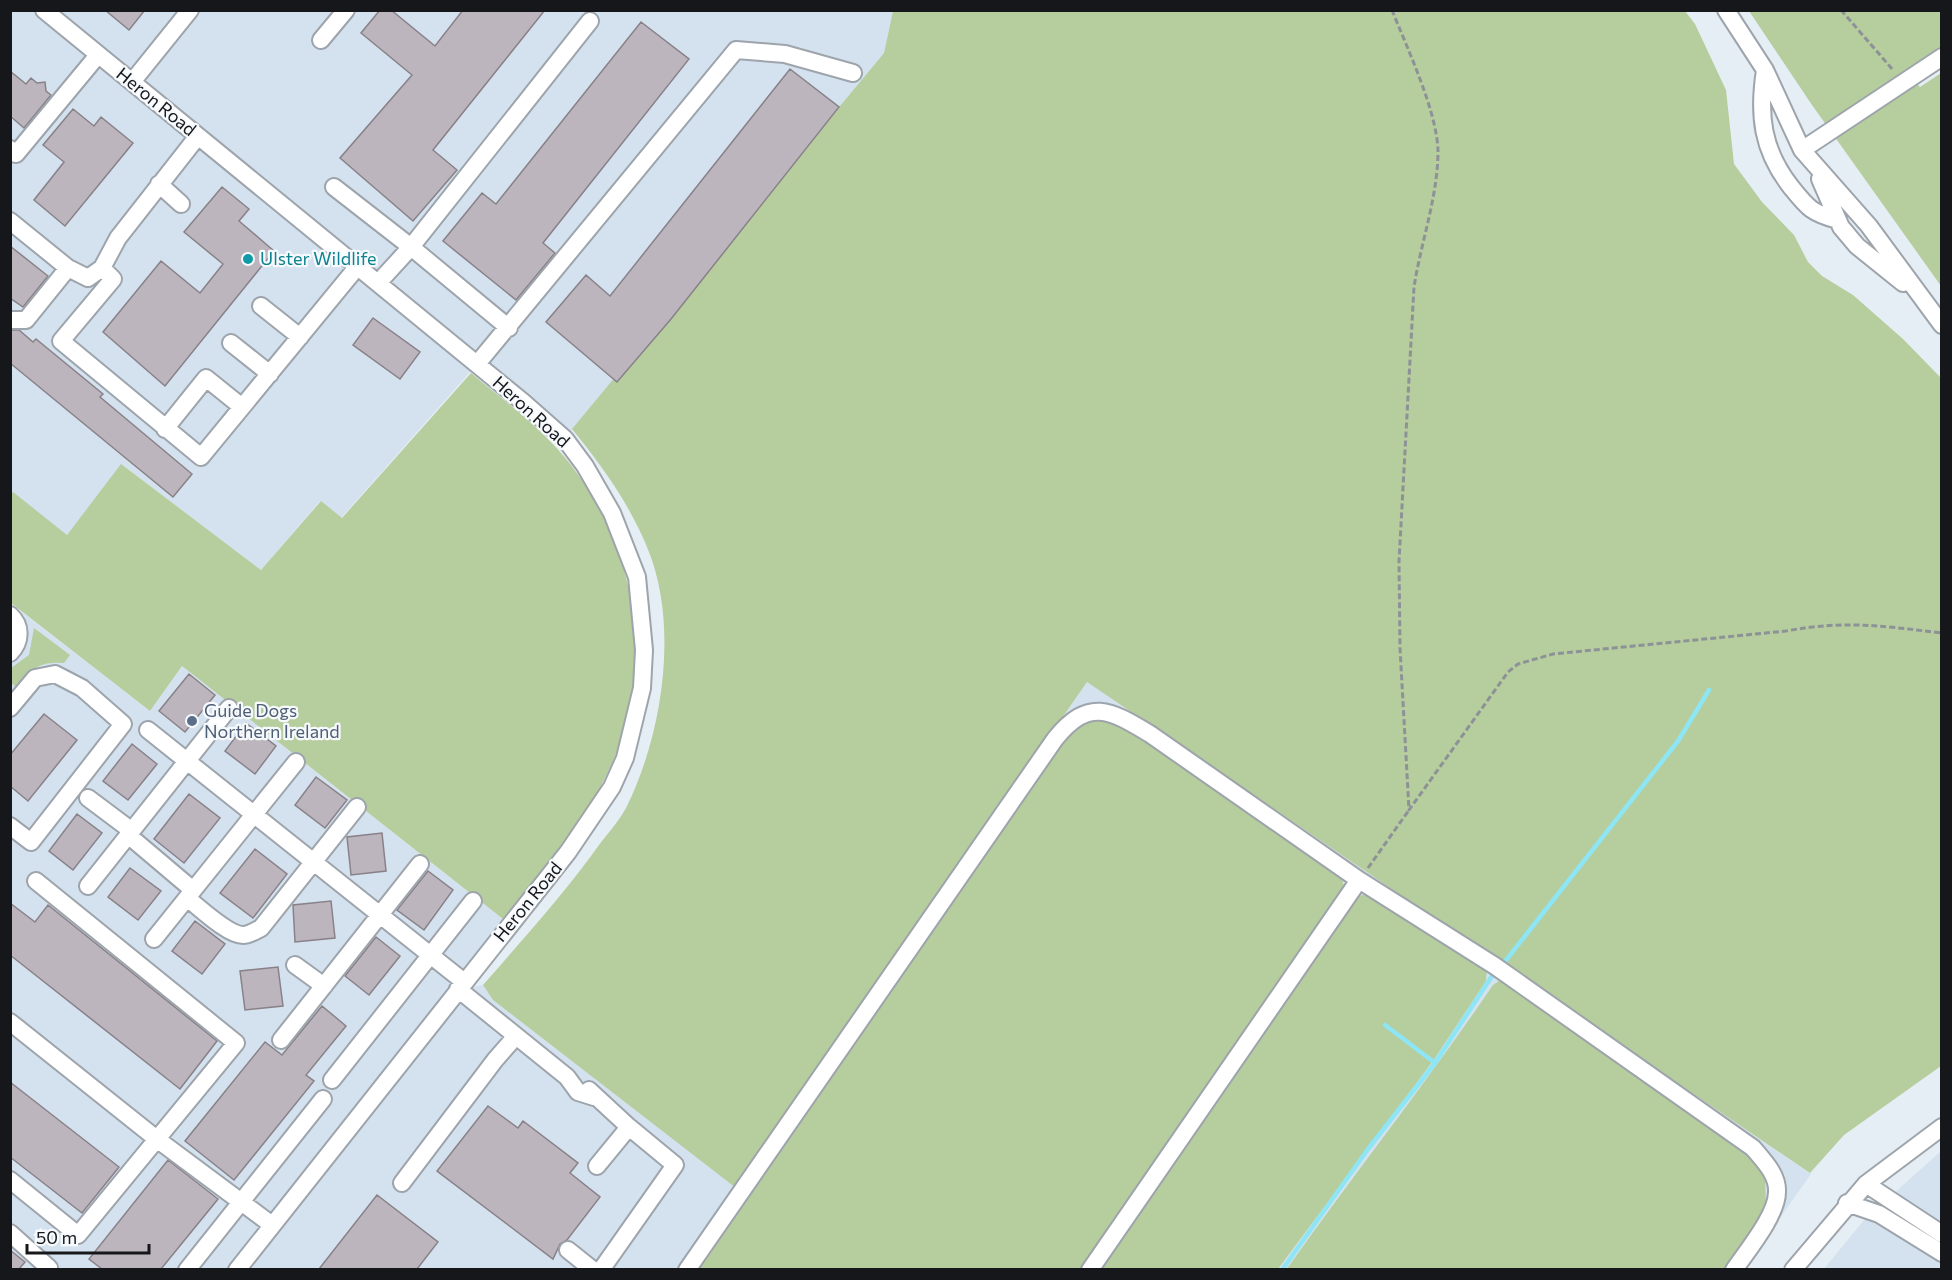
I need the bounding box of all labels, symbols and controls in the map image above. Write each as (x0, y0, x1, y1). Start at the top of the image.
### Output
street label: Heron Road (112, 62, 201, 140)
place label: Ulster Wildlife (260, 247, 377, 269)
marker: Ulster Wildlife (241, 252, 255, 266)
street label: Heron Road (488, 371, 575, 452)
place label: Guide Dogs Northern Ireland (204, 699, 340, 742)
marker: Guide Dogs Northern Ireland (185, 714, 199, 728)
street label: Heron Road (488, 857, 566, 946)
scale bar (27, 1217, 148, 1255)
text: 50 m (36, 1226, 77, 1248)

